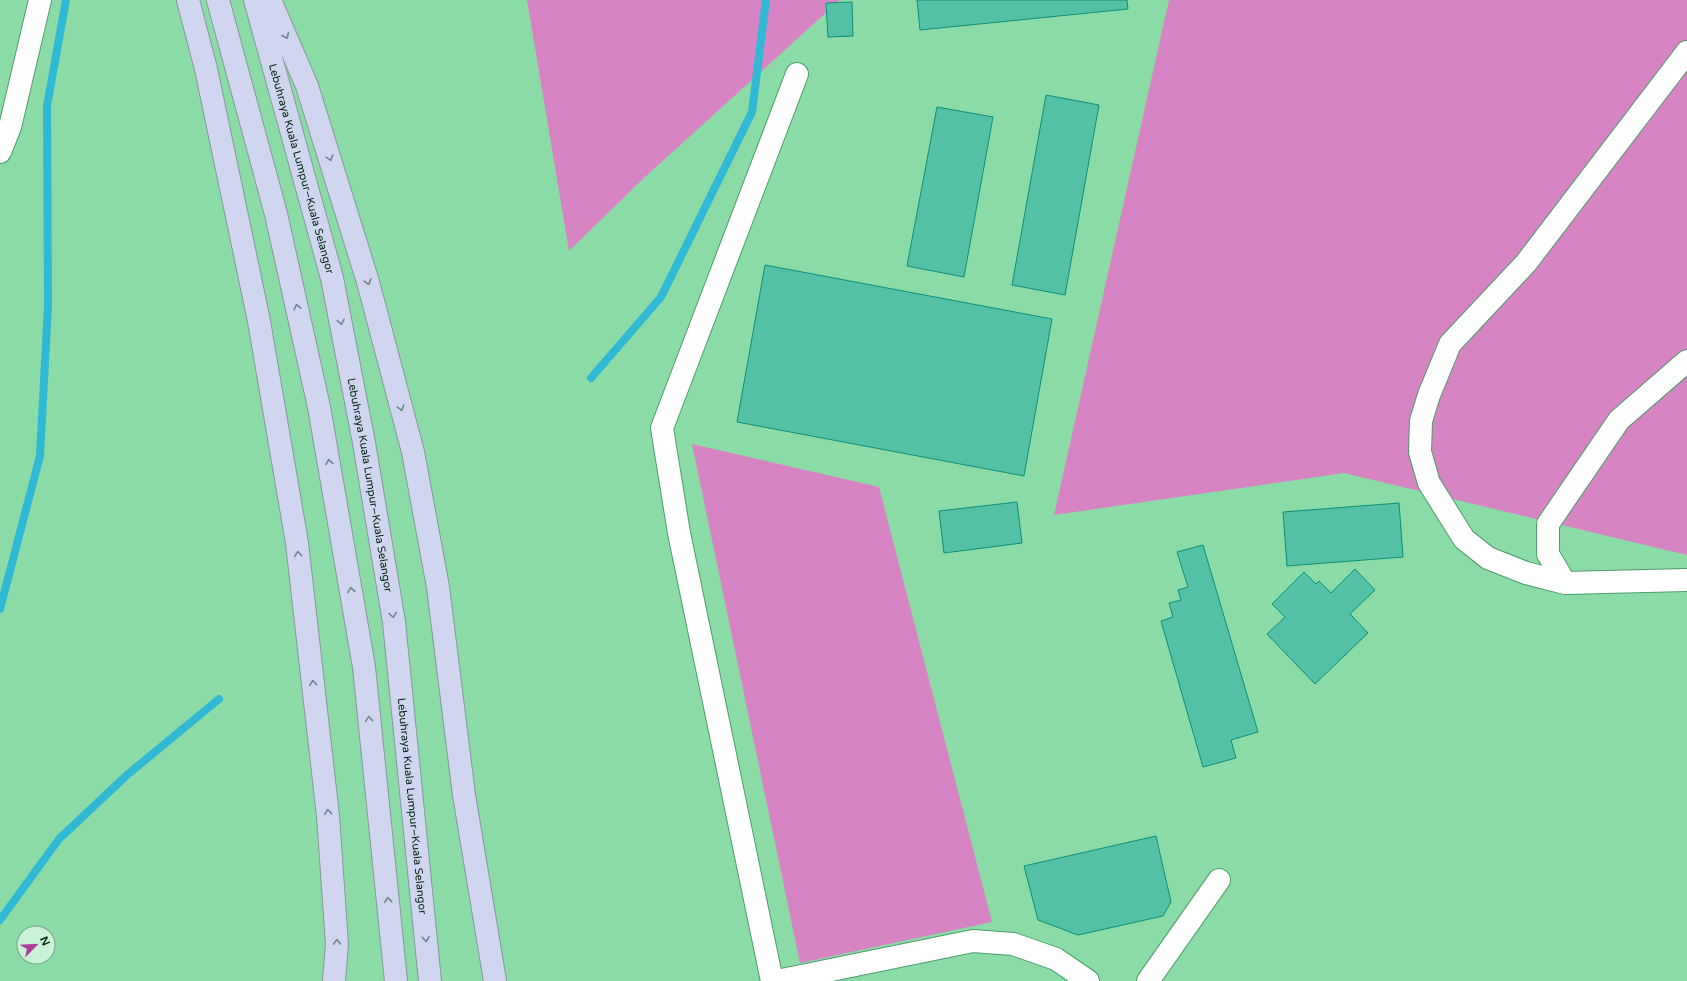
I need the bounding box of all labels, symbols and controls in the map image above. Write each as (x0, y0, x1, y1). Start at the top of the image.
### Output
one-way arrow (281, 32, 289, 39)
street label: Lebuhraya Kuala Lumpur–Kuala Selangor (266, 62, 337, 276)
one-way arrow (325, 154, 334, 161)
one-way arrow (363, 278, 372, 285)
one-way arrow (293, 304, 301, 311)
one-way arrow (336, 319, 344, 325)
street label: Lebuhraya Kuala Lumpur–Kuala Selangor (345, 377, 395, 594)
one-way arrow (397, 405, 405, 411)
one-way arrow (325, 459, 334, 465)
one-way arrow (294, 551, 303, 557)
one-way arrow (347, 587, 356, 593)
one-way arrow (388, 612, 397, 618)
one-way arrow (309, 680, 318, 686)
street label: Lebuhraya Kuala Lumpur–Kuala Selangor (395, 697, 429, 916)
one-way arrow (364, 716, 373, 722)
one-way arrow (324, 809, 333, 816)
one-way arrow (383, 897, 392, 903)
north arrow (16, 925, 56, 965)
text: N (37, 934, 52, 948)
one-way arrow (421, 936, 430, 942)
one-way arrow (333, 939, 341, 945)

